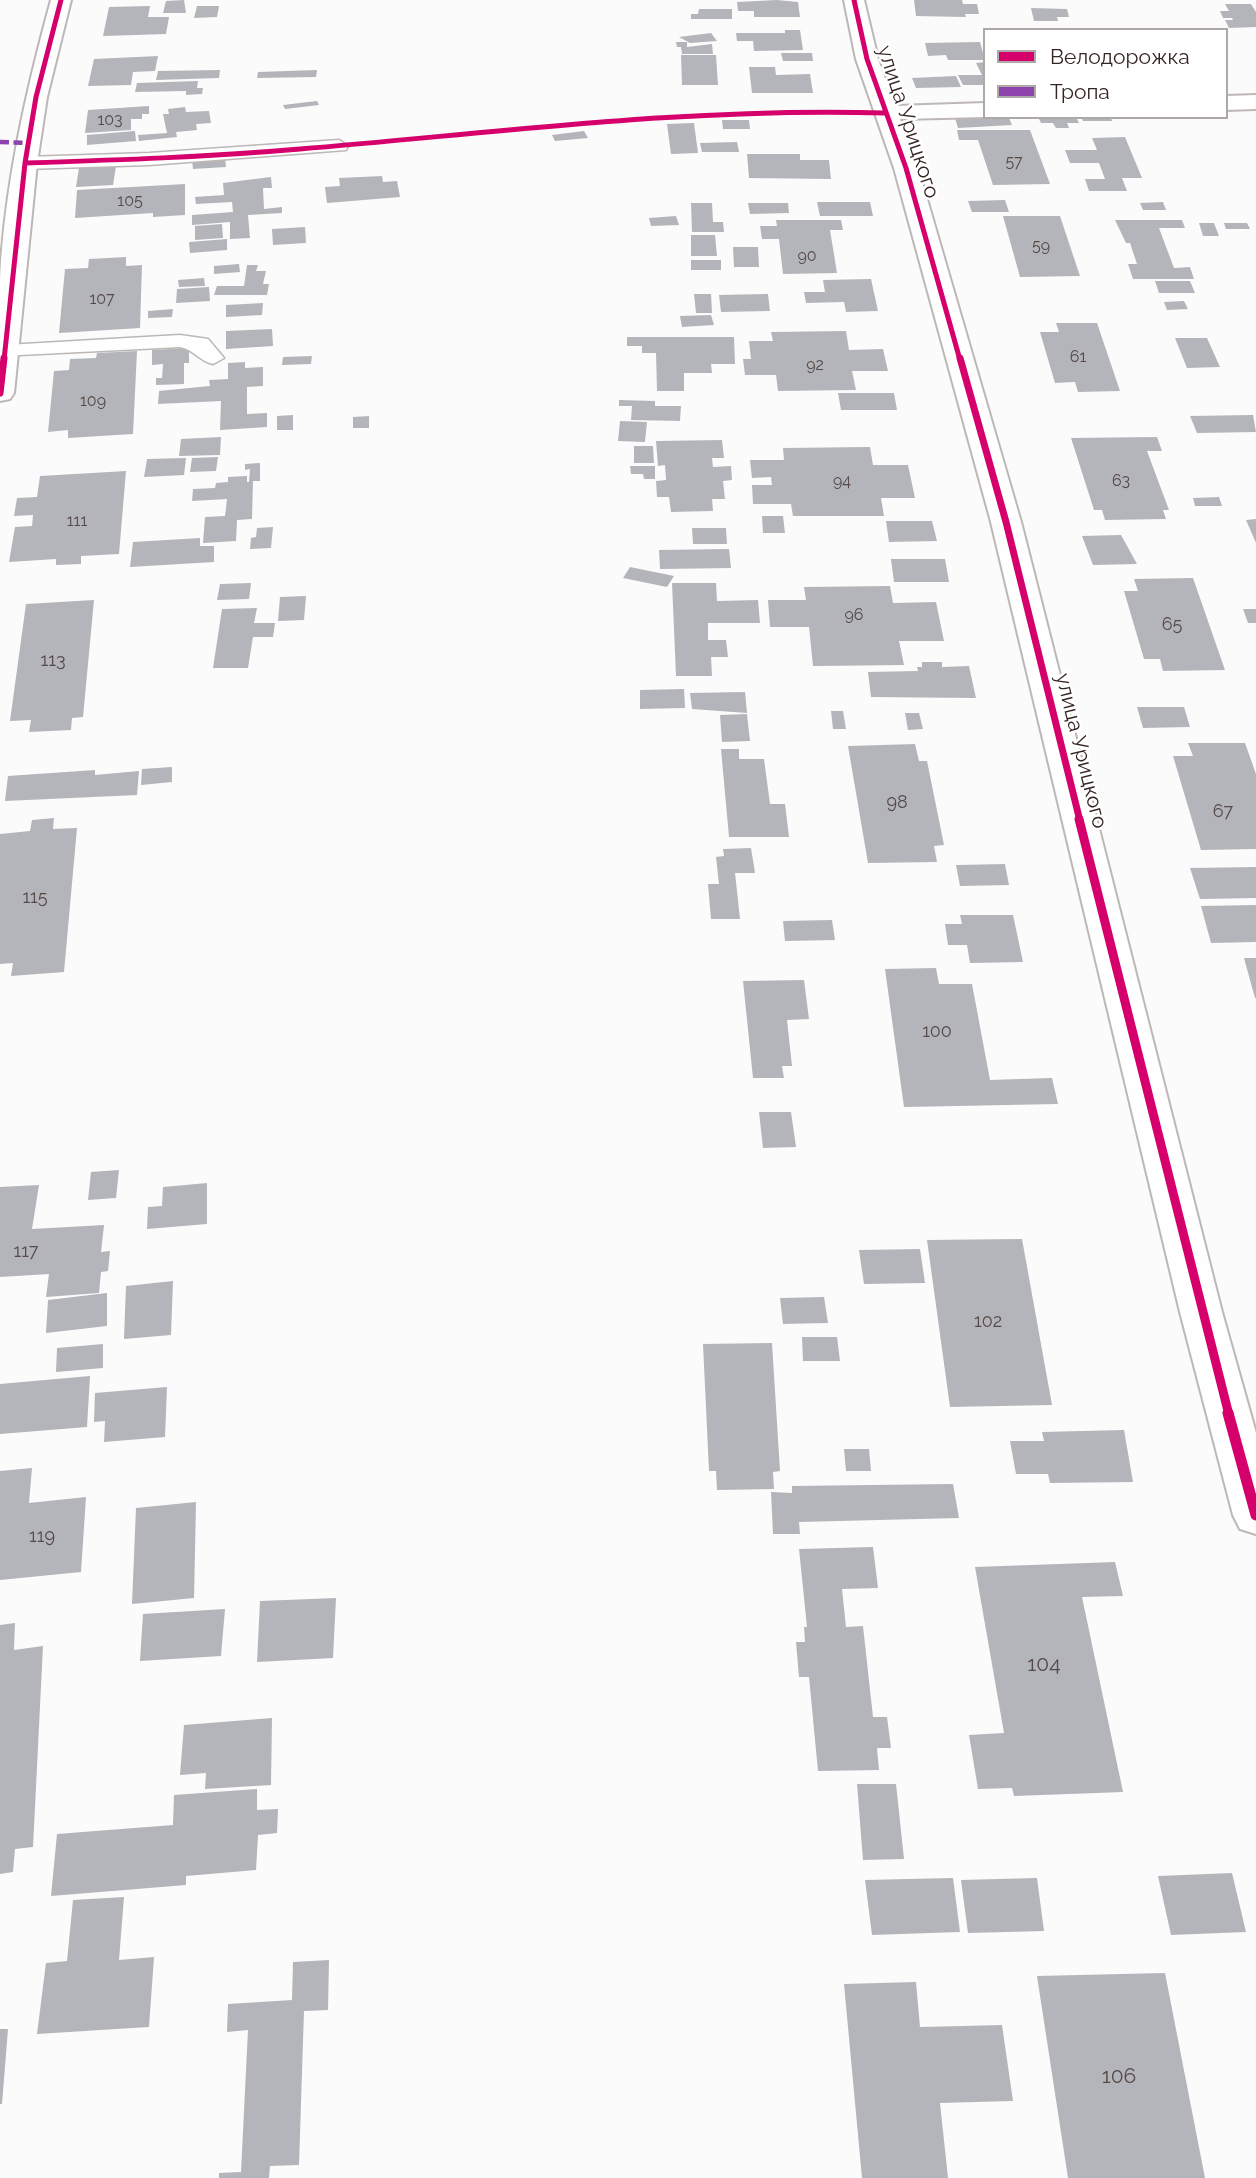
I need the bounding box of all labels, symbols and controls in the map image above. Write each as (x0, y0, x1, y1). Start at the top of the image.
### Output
legend (983, 28, 1228, 119)
street label: улица Урицкого (871, 42, 945, 202)
text: Велодорожка (1050, 44, 1190, 69)
text: Тропа (1050, 79, 1110, 104)
house number: 103 (97, 110, 123, 130)
house number: 57 (1005, 152, 1023, 172)
house number: 105 (117, 191, 143, 211)
house number: 59 (1032, 236, 1050, 256)
house number: 90 (797, 246, 817, 266)
house number: 107 (89, 289, 115, 309)
house number: 61 (1070, 347, 1086, 367)
house number: 92 (806, 355, 824, 375)
house number: 109 (80, 391, 106, 411)
house number: 94 (833, 471, 851, 491)
house number: 63 (1112, 471, 1130, 491)
house number: 111 (67, 511, 87, 531)
house number: 96 (844, 605, 864, 625)
house number: 65 (1162, 614, 1182, 636)
house number: 113 (40, 650, 66, 672)
street label: улица Урицкого (1050, 671, 1112, 831)
house number: 98 (886, 792, 908, 814)
house number: 67 (1213, 801, 1233, 823)
house number: 115 (22, 887, 48, 909)
house number: 100 (922, 1021, 952, 1043)
house number: 117 (14, 1241, 38, 1263)
house number: 102 (974, 1311, 1002, 1333)
house number: 119 (29, 1526, 55, 1548)
house number: 104 (1027, 1652, 1061, 1678)
house number: 106 (1102, 2064, 1136, 2090)

